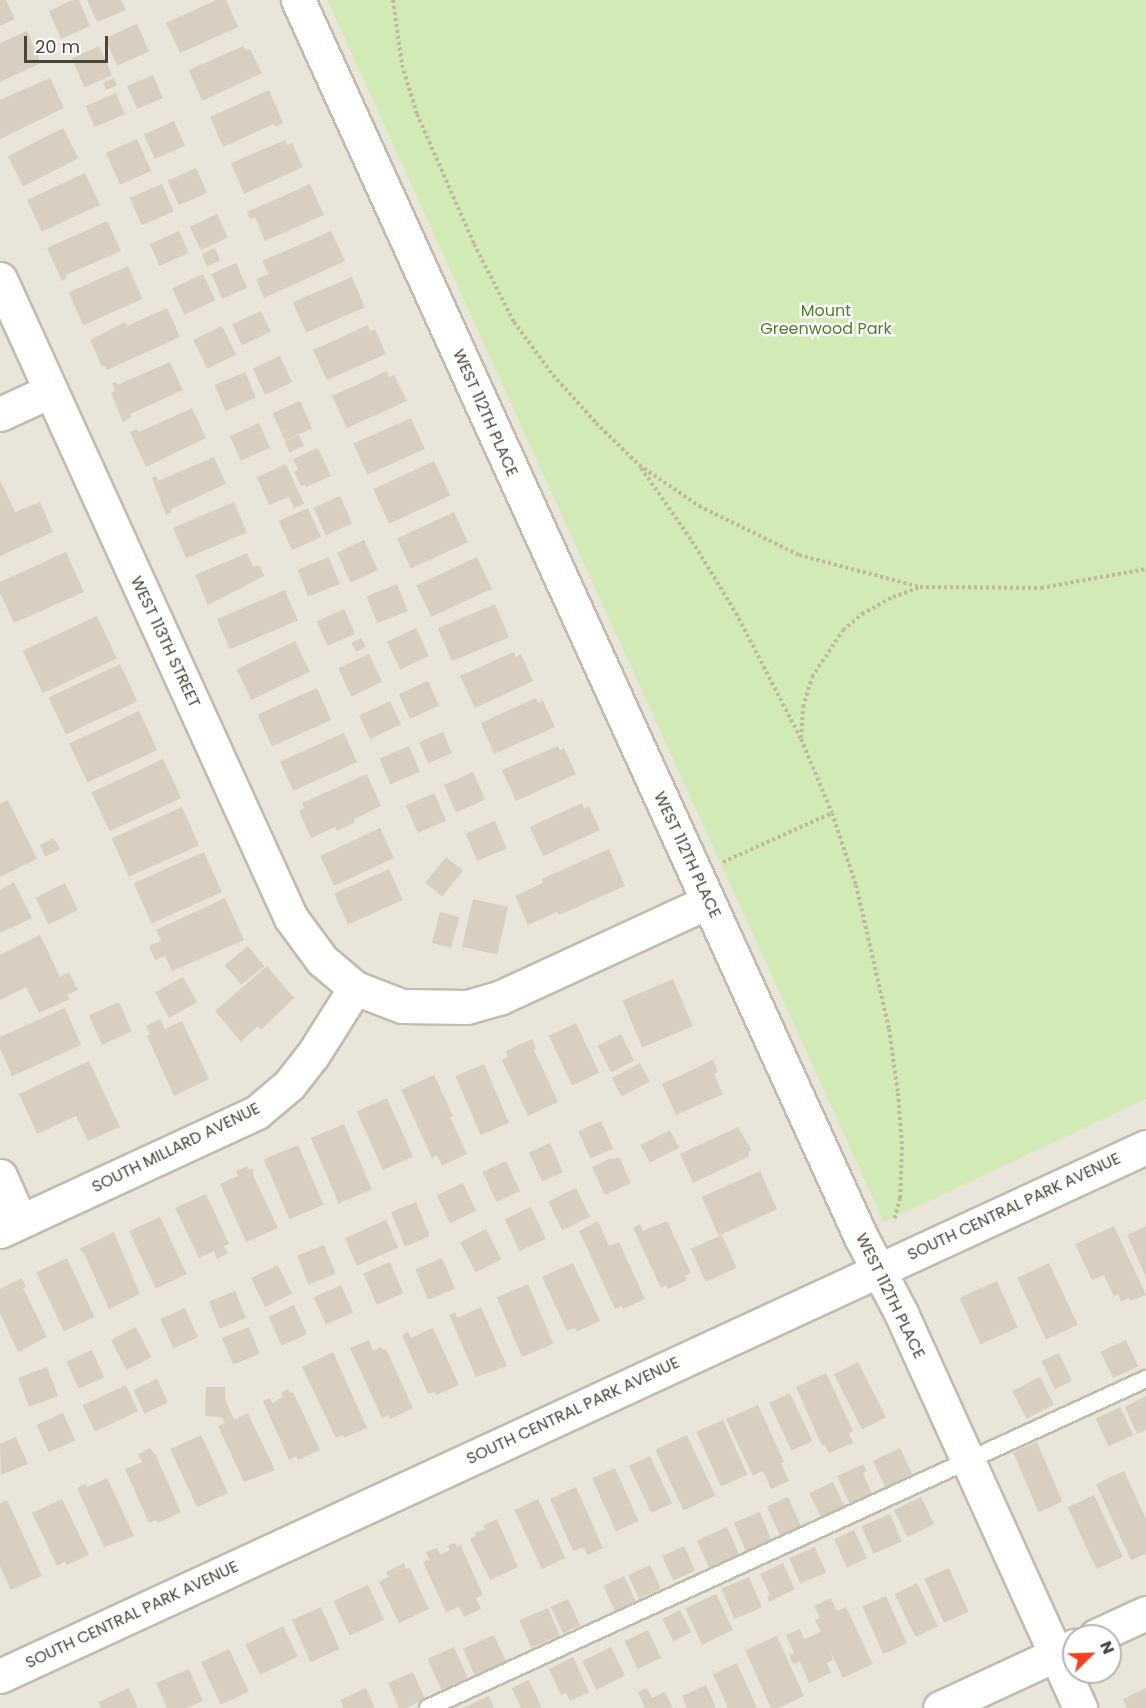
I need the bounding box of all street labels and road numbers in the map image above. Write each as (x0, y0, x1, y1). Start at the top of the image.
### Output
street label: WEST 112TH PLACE (448, 346, 522, 480)
street label: WEST 113TH STREET (126, 573, 204, 711)
street label: WEST 112TH PLACE (649, 789, 725, 921)
street label: SOUTH MILLARD AVENUE (89, 1099, 263, 1197)
street label: SOUTH CENTRAL PARK AVENUE (905, 1149, 1123, 1265)
street label: WEST 112TH PLACE (851, 1230, 929, 1362)
street label: SOUTH CENTRAL PARK AVENUE (464, 1353, 682, 1469)
street label: SOUTH CENTRAL PARK AVENUE (23, 1557, 241, 1673)

